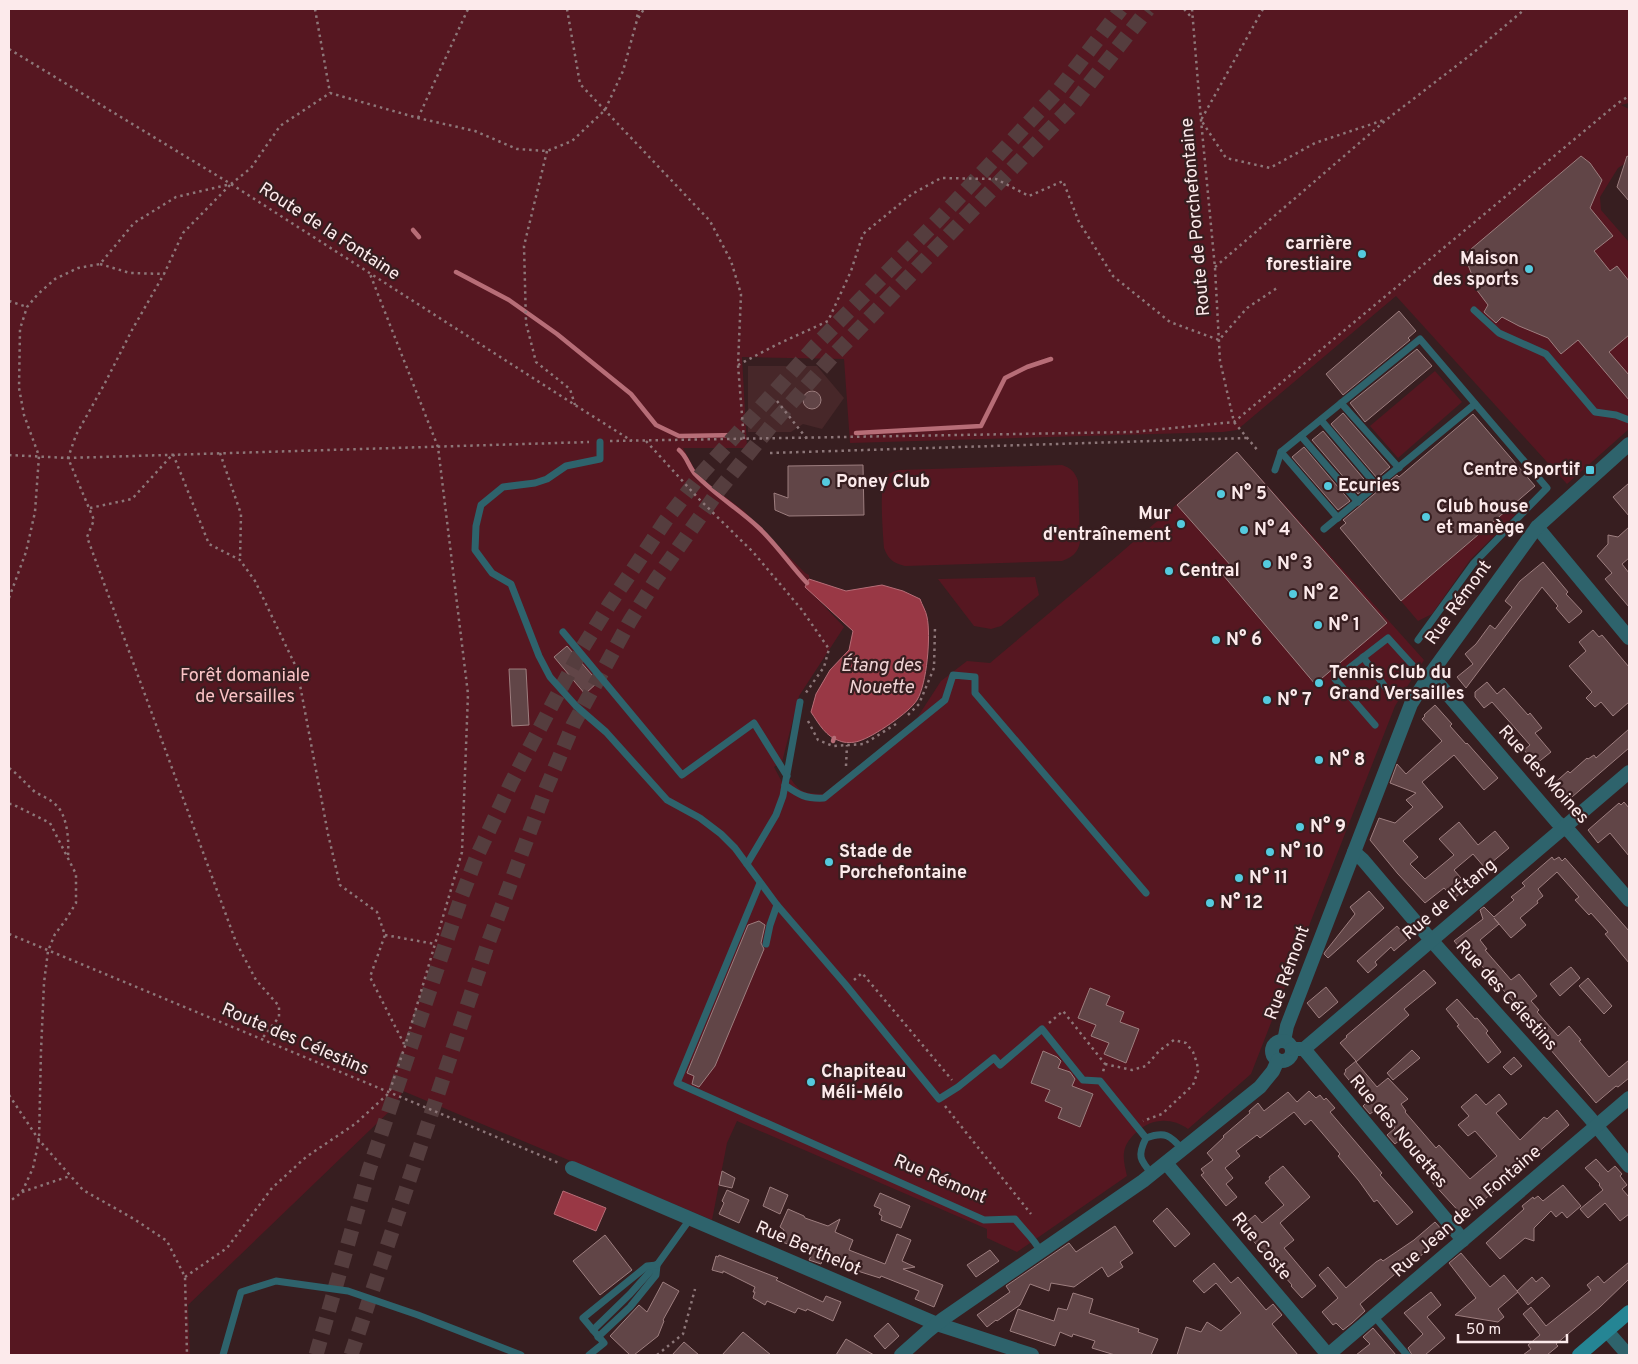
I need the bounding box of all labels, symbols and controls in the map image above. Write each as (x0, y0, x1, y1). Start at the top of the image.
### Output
street label: Route de Porchefontaine (1176, 117, 1216, 317)
street label: Route de la Fontaine (254, 178, 404, 286)
place label: carrière forestiaire (1266, 233, 1352, 277)
marker: carrière forestiaire (1356, 248, 1368, 260)
place label: Maison des sports (1433, 248, 1519, 292)
marker: Maison des sports (1523, 263, 1535, 275)
place label: Centre Sportif (1463, 459, 1580, 482)
marker: Centre Sportif (1584, 464, 1596, 476)
place label: Poney Club (836, 471, 930, 494)
place label: Ecuries (1338, 475, 1400, 498)
marker: Poney Club (820, 476, 832, 488)
marker: Ecuries (1322, 480, 1334, 492)
place label: N° 5 (1231, 483, 1267, 506)
marker: N° 5 (1215, 488, 1227, 500)
place label: Club house et manège (1436, 496, 1529, 540)
place label: Mur d'entraînement (1043, 503, 1171, 547)
marker: Club house et manège (1420, 511, 1432, 523)
marker: Mur d'entraînement (1175, 518, 1187, 530)
place label: N° 4 (1254, 519, 1290, 542)
marker: N° 4 (1238, 524, 1250, 536)
place label: N° 3 (1277, 553, 1313, 576)
street label: Rue Rémont (1421, 556, 1497, 650)
marker: N° 3 (1261, 558, 1273, 570)
place label: Central (1179, 560, 1240, 583)
marker: Central (1163, 565, 1175, 577)
place label: N° 2 (1303, 583, 1339, 606)
marker: N° 2 (1287, 588, 1299, 600)
place label: N° 1 (1328, 614, 1360, 637)
marker: N° 1 (1312, 619, 1324, 631)
place label: N° 6 (1226, 629, 1262, 652)
marker: N° 6 (1210, 634, 1222, 646)
water label: Étang des Nouette (841, 653, 922, 700)
place label: Tennis Club du Grand Versailles (1329, 662, 1465, 706)
park label: Forêt domaniale de Versailles (180, 665, 310, 709)
marker: Tennis Club du Grand Versailles (1313, 677, 1325, 689)
place label: N° 7 (1277, 689, 1312, 712)
marker: N° 7 (1261, 694, 1273, 706)
street label: Rue des Moines (1492, 721, 1594, 829)
place label: N° 8 (1329, 749, 1365, 772)
marker: N° 8 (1313, 754, 1325, 766)
place label: N° 9 (1310, 816, 1346, 839)
marker: N° 9 (1294, 821, 1306, 833)
place label: Stade de Porchefontaine (839, 841, 967, 885)
place label: N° 10 (1280, 841, 1324, 864)
marker: N° 10 (1264, 846, 1276, 858)
street label: Rue de l'Étang (1397, 852, 1502, 946)
marker: Stade de Porchefontaine (823, 856, 835, 868)
place label: N° 11 (1249, 867, 1288, 890)
marker: N° 11 (1233, 872, 1245, 884)
place label: N° 12 (1220, 892, 1263, 915)
marker: N° 12 (1204, 897, 1216, 909)
street label: Rue Rémont (1260, 923, 1316, 1023)
street label: Rue des Célestins (1450, 936, 1562, 1056)
street label: Route des Célestins (218, 999, 372, 1081)
place label: Chapiteau Méli-Mélo (821, 1061, 906, 1105)
street label: Rue des Nouettes (1344, 1070, 1452, 1194)
marker: Chapiteau Méli-Mélo (805, 1076, 817, 1088)
street label: Rue Jean de la Fontaine (1387, 1141, 1547, 1283)
street label: Rue Rémont (890, 1150, 990, 1210)
street label: Rue Coste (1226, 1208, 1296, 1286)
street label: Rue Berthelot (752, 1216, 864, 1282)
scale bar (1458, 1312, 1567, 1344)
text: 50 m (1466, 1321, 1501, 1340)

